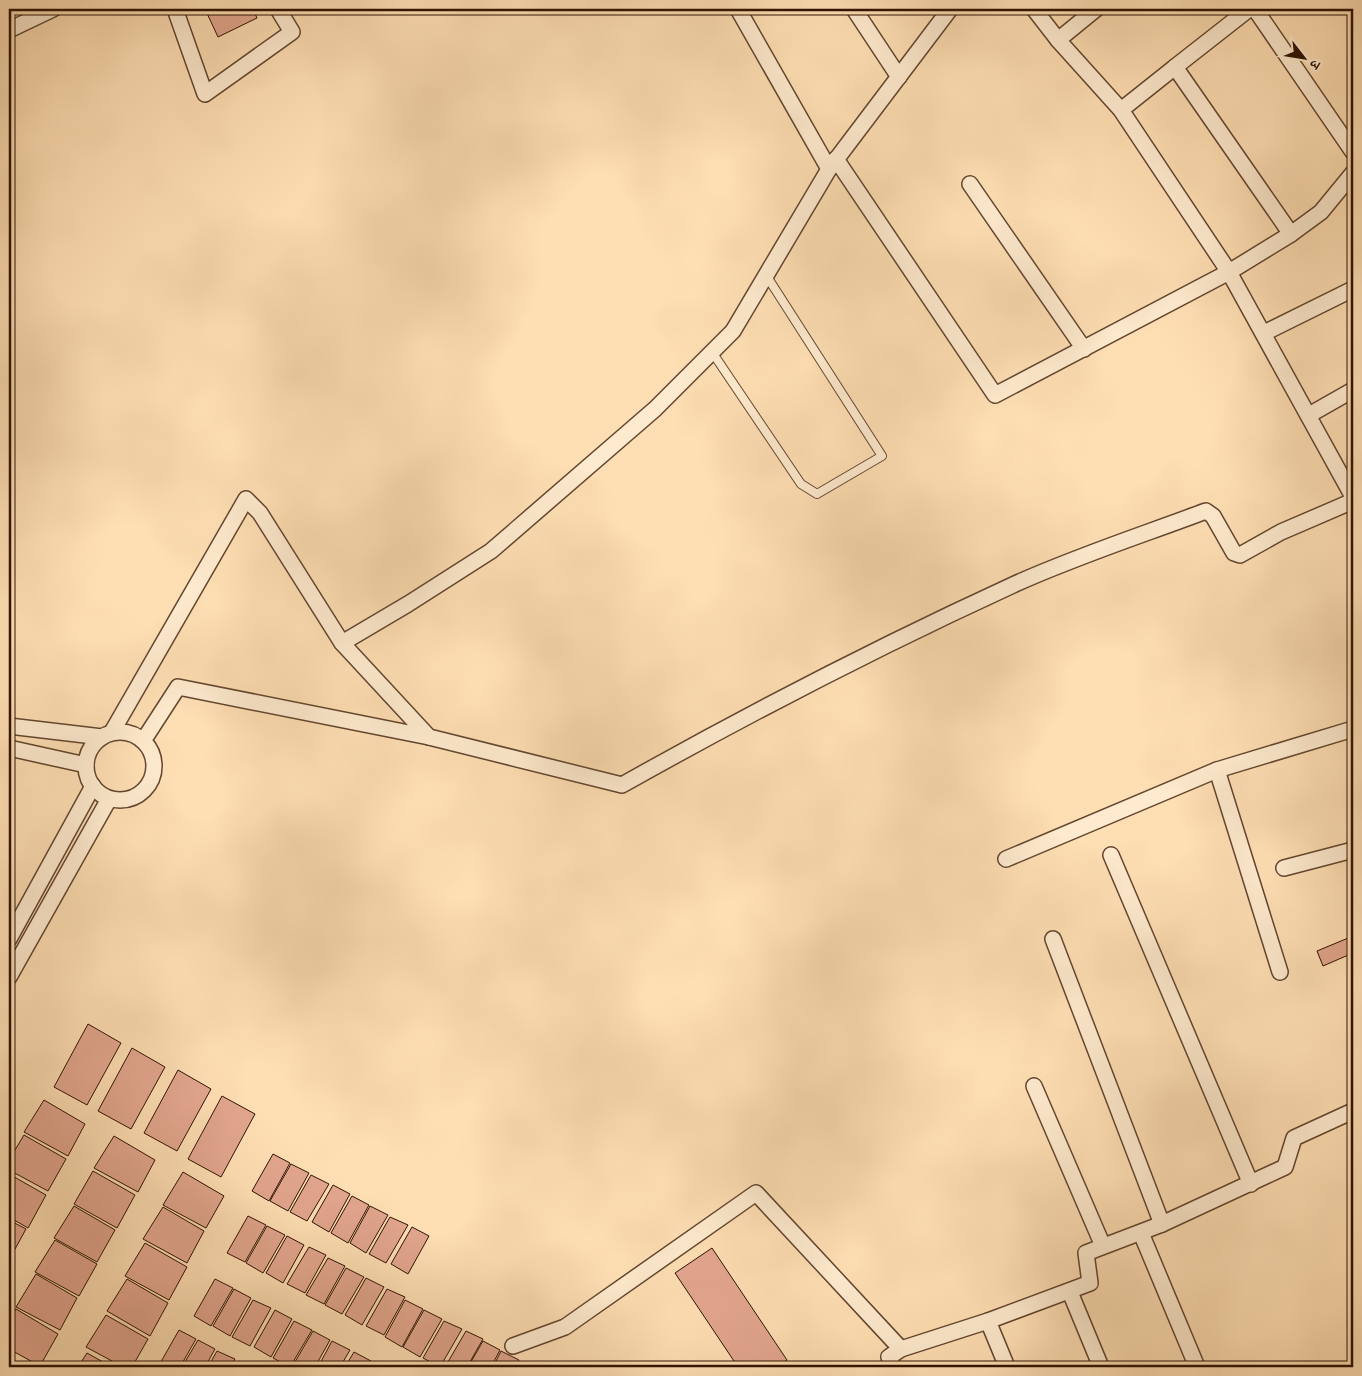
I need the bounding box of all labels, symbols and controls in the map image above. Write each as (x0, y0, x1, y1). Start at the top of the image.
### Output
north arrow (1280, 32, 1330, 82)
text: उ (1305, 56, 1324, 73)

